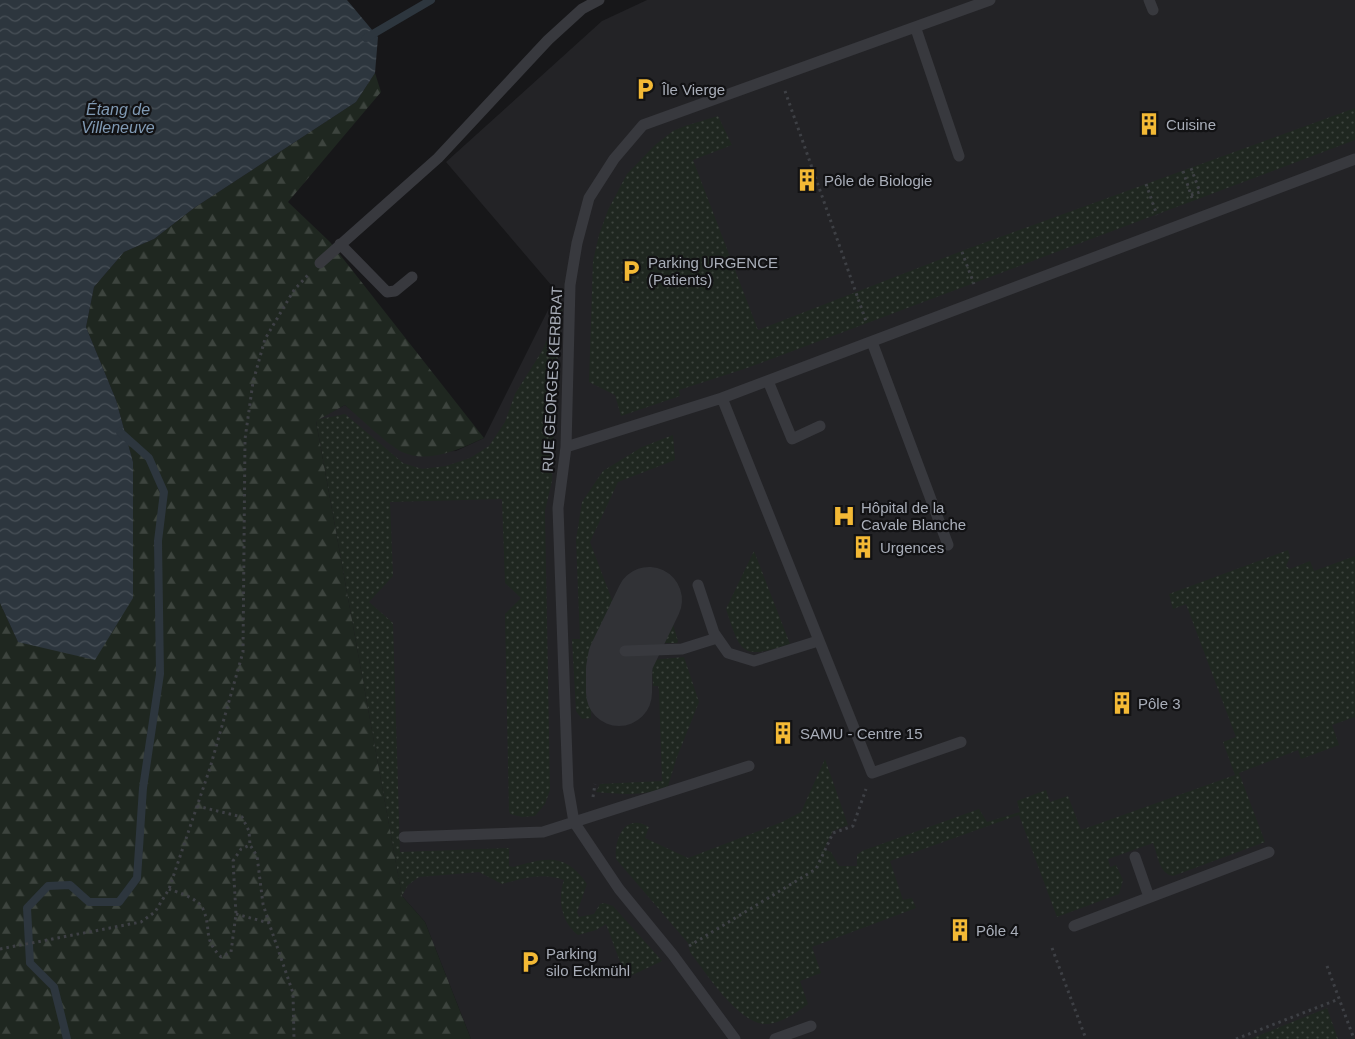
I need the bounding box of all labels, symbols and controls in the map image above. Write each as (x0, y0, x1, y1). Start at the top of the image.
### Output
parking icon: Île Vierge (632, 76, 658, 102)
place label: Île Vierge (661, 81, 725, 98)
water label: Étang de Villeneuve (81, 100, 155, 136)
building icon: Cuisine (1136, 111, 1162, 137)
place label: Cuisine (1166, 116, 1216, 133)
building icon: Pôle de Biologie (794, 167, 820, 193)
place label: Pôle de Biologie (824, 172, 932, 189)
place label: Parking URGENCE (Patients) (648, 254, 778, 288)
parking icon: Parking URGENCE (Patients) (618, 258, 644, 284)
street label: RUE GEORGES KERBRAT (539, 286, 565, 472)
place label: Hôpital de la Cavale Blanche (861, 499, 966, 533)
hospital icon: Hôpital de la Cavale Blanche (831, 503, 857, 529)
building icon: Urgences (850, 534, 876, 560)
place label: Urgences (880, 539, 944, 556)
building icon: Pôle 3 (1109, 690, 1135, 716)
place label: Pôle 3 (1138, 695, 1181, 712)
building icon: SAMU - Centre 15 (770, 720, 796, 746)
place label: SAMU - Centre 15 (800, 725, 923, 742)
building icon: Pôle 4 (947, 917, 973, 943)
place label: Pôle 4 (976, 922, 1019, 939)
place label: Parking silo Eckmühl (546, 945, 630, 979)
parking icon: Parking silo Eckmühl (517, 949, 543, 975)

